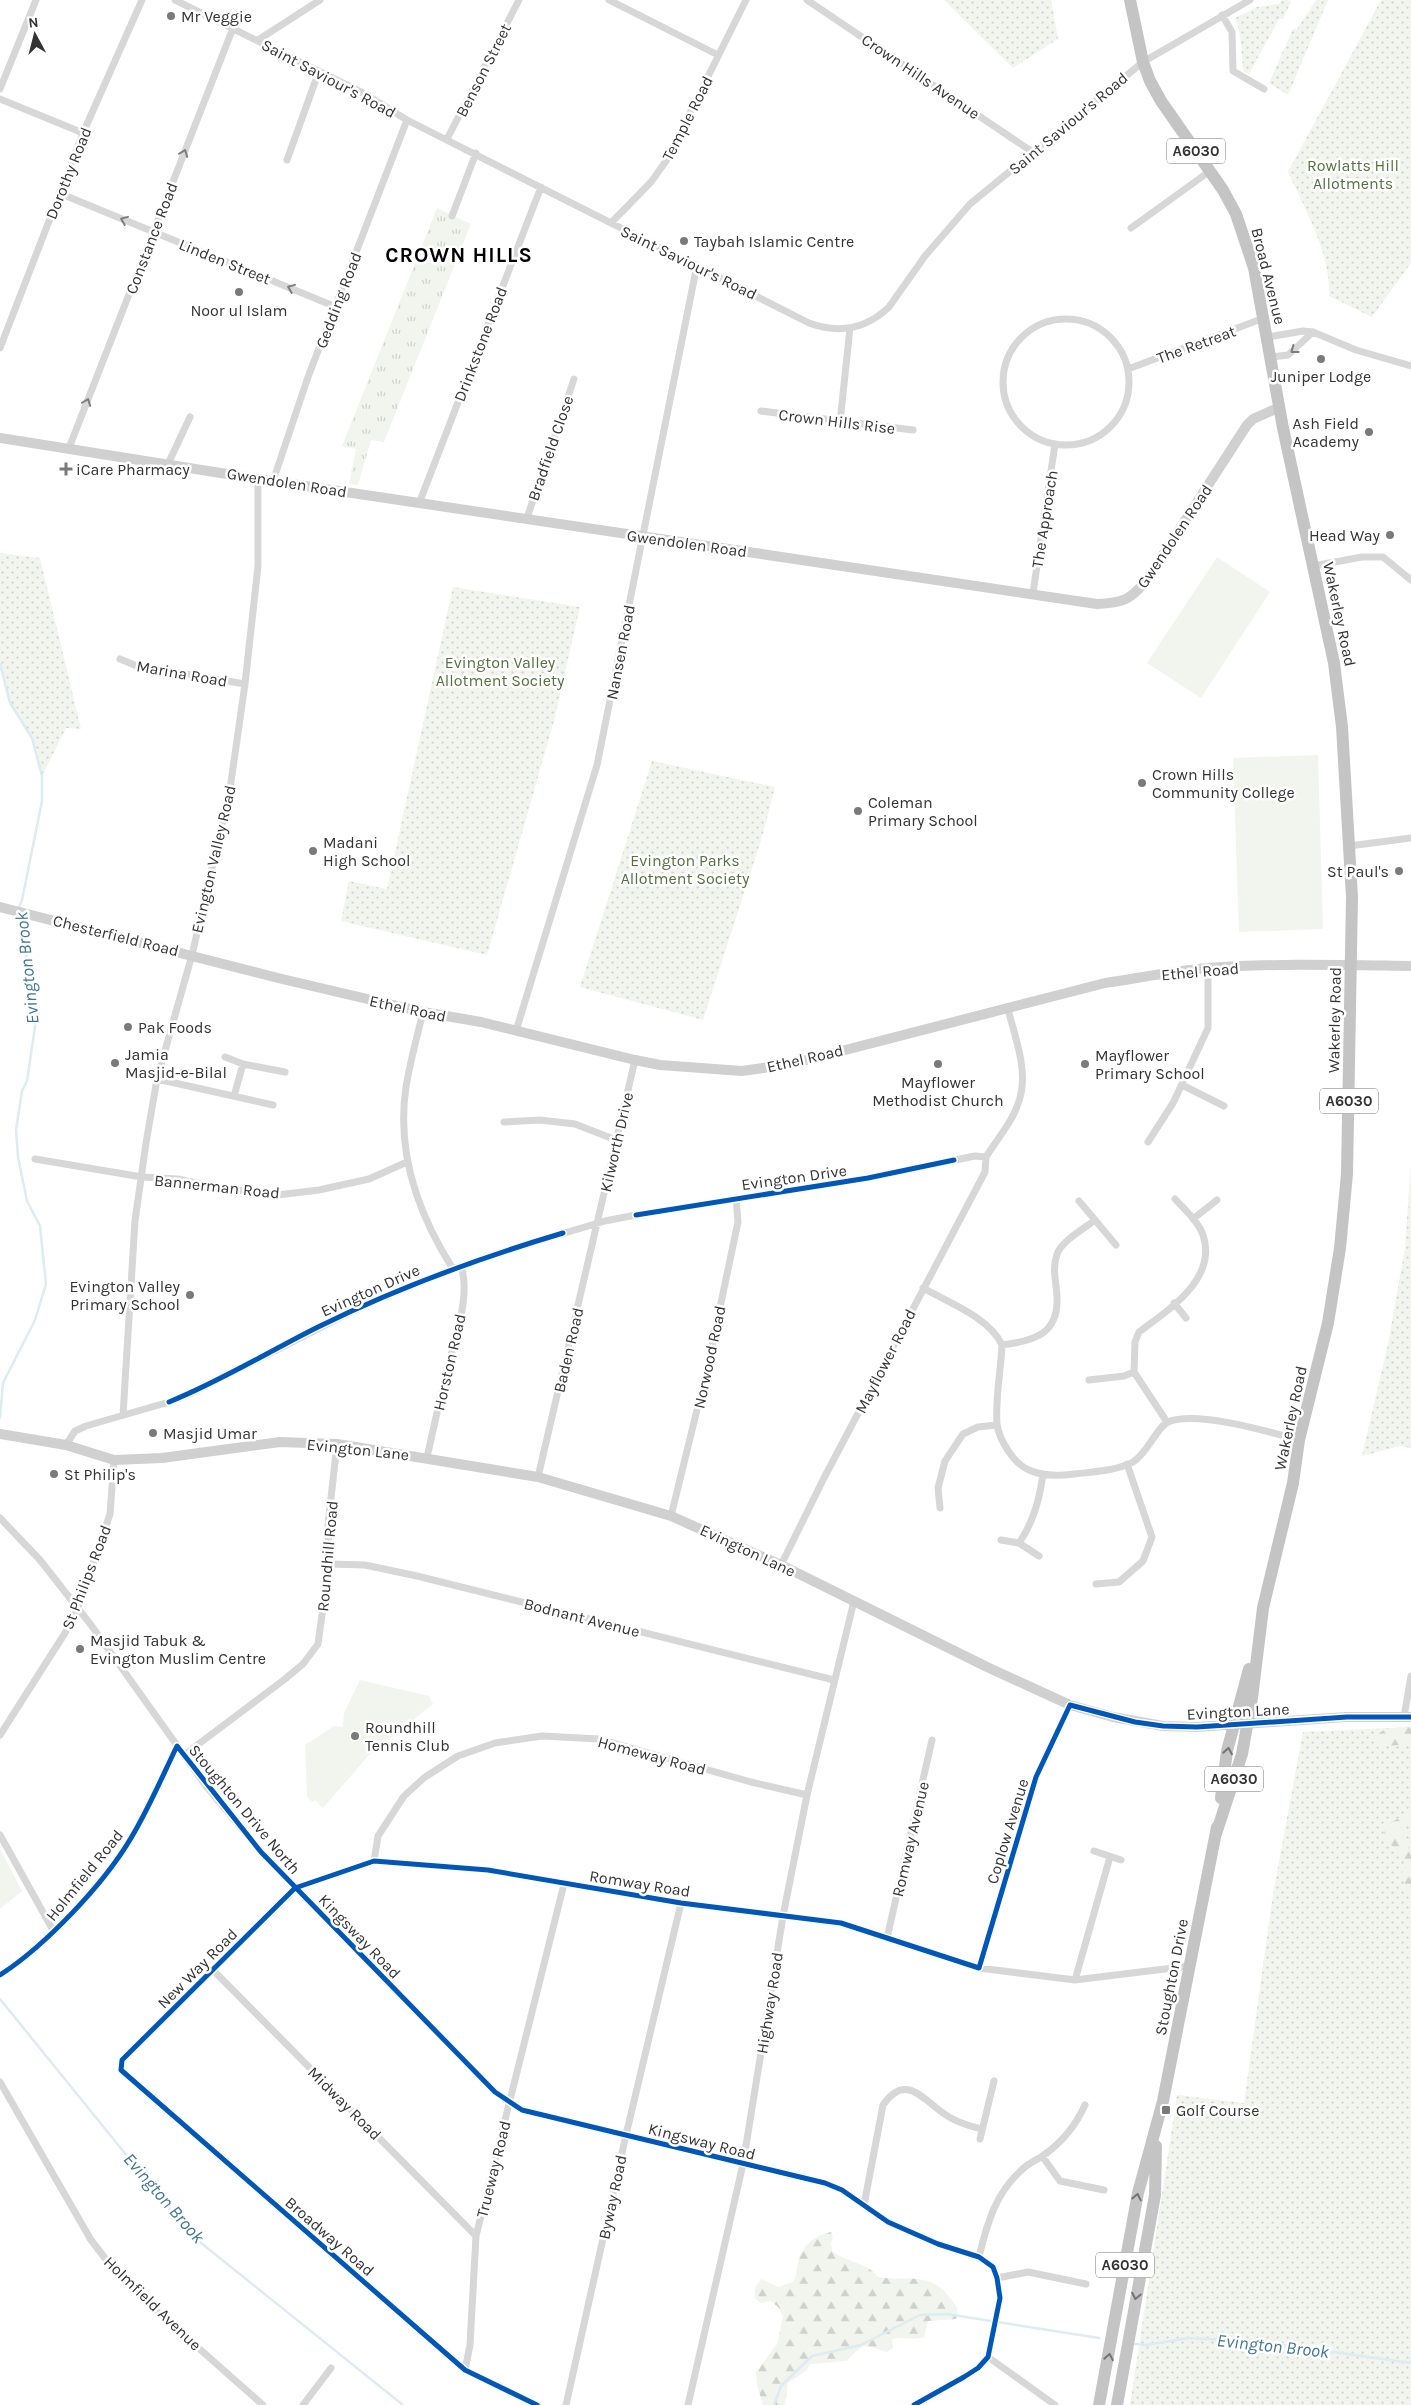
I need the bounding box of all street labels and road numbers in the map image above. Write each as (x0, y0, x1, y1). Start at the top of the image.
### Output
street label: Benson Street (452, 20, 515, 120)
street label: Crown Hills Avenue (858, 30, 984, 123)
street label: Saint Saviour's Road (258, 35, 399, 122)
street label: Saint Saviour's Road (1005, 68, 1132, 179)
street label: Temple Road (658, 73, 717, 164)
street label: Dorothy Road (41, 124, 96, 222)
road number: A6030 (1167, 138, 1225, 164)
street label: Constance Road (121, 180, 182, 297)
street label: Saint Saviour's Road (617, 221, 760, 304)
street label: Broad Avenue (1247, 226, 1290, 327)
street label: Linden Street (176, 234, 273, 288)
street label: Gedding Road (311, 249, 366, 351)
street label: Drinkstone Road (450, 284, 511, 404)
street label: The Retreat (1154, 321, 1238, 368)
street label: Bradfield Close (524, 393, 577, 503)
street label: Crown Hills Rise (778, 405, 896, 438)
street label: Gwendolen Road (226, 464, 348, 501)
street label: The Approach (1027, 469, 1062, 569)
street label: Gwendolen Road (1133, 481, 1216, 592)
street label: Gwendolen Road (626, 526, 748, 561)
street label: Wakerley Road (1319, 560, 1360, 668)
street label: Nansen Road (602, 603, 639, 701)
street label: Marina Road (135, 656, 229, 691)
street label: Evington Valley Road (187, 783, 240, 935)
street label: Chesterfield Road (51, 911, 181, 960)
street label: Ethel Road (1160, 959, 1240, 984)
street label: Wakerley Road (1324, 967, 1345, 1073)
street label: Ethel Road (368, 991, 448, 1026)
street label: Ethel Road (765, 1040, 845, 1077)
road number: A6030 (1320, 1088, 1378, 1114)
street label: Kilworth Drive (596, 1090, 637, 1194)
street label: Evington Drive (740, 1161, 848, 1194)
street label: Bannerman Road (153, 1170, 281, 1203)
street label: Evington Drive (318, 1260, 423, 1321)
street label: Norwood Road (689, 1304, 730, 1410)
street label: Baden Road (549, 1306, 588, 1395)
street label: Mayflower Road (851, 1306, 920, 1417)
street label: Horston Road (429, 1312, 470, 1412)
street label: Wakerley Road (1270, 1364, 1311, 1472)
street label: Evington Lane (306, 1435, 410, 1464)
street label: Roundhill Road (313, 1500, 342, 1612)
street label: Evington Lane (697, 1520, 798, 1581)
street label: St Philips Road (58, 1522, 115, 1632)
street label: Bodnant Avenue (522, 1594, 642, 1641)
street label: Evington Lane (1186, 1699, 1290, 1724)
street label: Homeway Road (596, 1732, 708, 1779)
street label: Stoughton Drive North (185, 1741, 304, 1878)
road number: A6030 (1205, 1766, 1263, 1792)
street label: Coplow Avenue (982, 1776, 1033, 1886)
street label: Romway Avenue (888, 1780, 933, 1899)
street label: Holmfield Road (42, 1826, 127, 1925)
street label: Romway Road (588, 1866, 692, 1901)
street label: Kingsway Road (315, 1890, 405, 1983)
street label: Stoughton Drive (1151, 1917, 1192, 2037)
street label: New Way Road (153, 1924, 241, 2012)
street label: Highway Road (752, 1951, 787, 2055)
street label: Midway Road (304, 2063, 385, 2144)
street label: Trueway Road (472, 2119, 515, 2219)
street label: Kingsway Road (646, 2119, 758, 2164)
street label: Byway Road (594, 2153, 631, 2241)
street label: Broadway Road (281, 2193, 378, 2280)
street label: Holmfield Avenue (100, 2252, 205, 2355)
road number: A6030 (1096, 2252, 1154, 2278)

